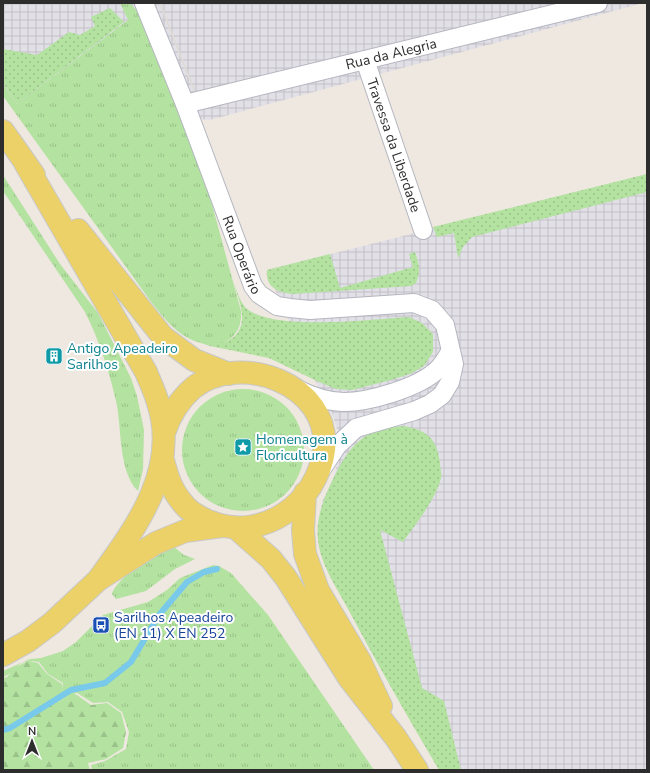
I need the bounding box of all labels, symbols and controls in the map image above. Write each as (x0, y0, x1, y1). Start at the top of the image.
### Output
street label: Rua da Alegria (344, 34, 439, 74)
street label: Travessa da Liberdade (362, 76, 425, 215)
street label: Rua Operário (217, 213, 265, 299)
place label: Antigo Apeadeiro Sarilhos (67, 339, 178, 374)
building icon: Antigo Apeadeiro Sarilhos (44, 346, 64, 366)
place label: Homenagem à Floricultura (256, 430, 348, 465)
place icon: Homenagem à Floricultura (233, 437, 253, 457)
place label: Sarilhos Apeadeiro (EN 11) X EN 252 (114, 608, 234, 643)
bus stop icon: Sarilhos Apeadeiro (EN 11) X EN 252 (91, 615, 111, 635)
north arrow (12, 721, 52, 761)
text: N (28, 724, 36, 739)

